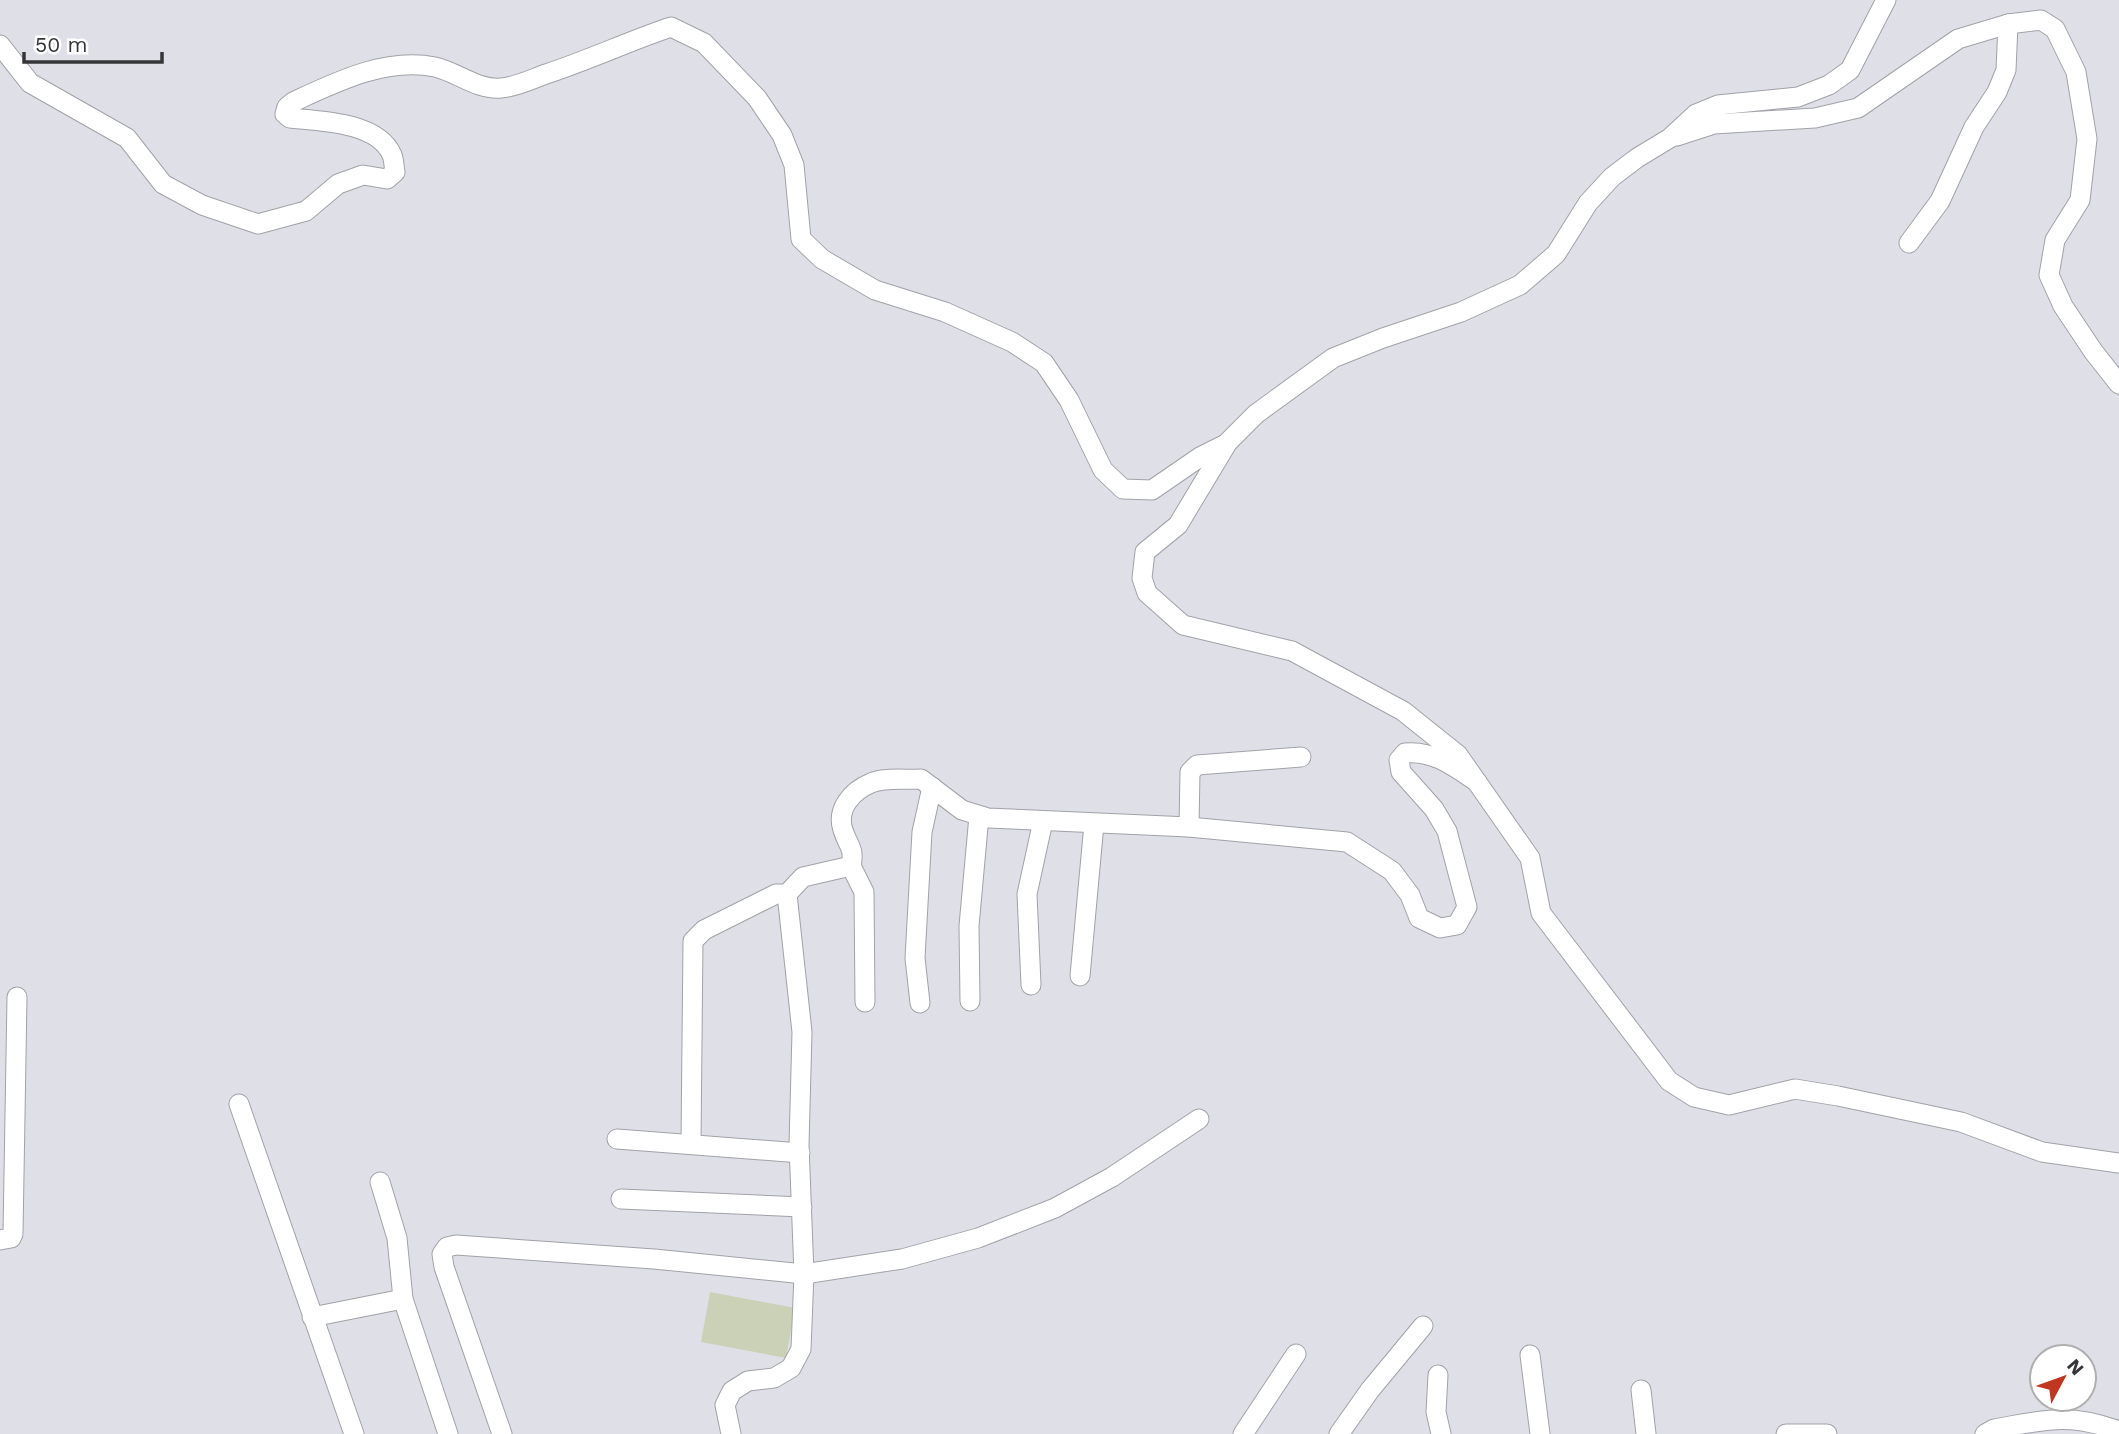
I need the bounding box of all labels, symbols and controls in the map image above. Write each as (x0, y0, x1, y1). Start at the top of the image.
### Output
scale bar (24, 21, 163, 65)
text: 50 m (35, 32, 87, 57)
north arrow (2028, 1343, 2098, 1413)
text: N (2062, 1354, 2089, 1380)

